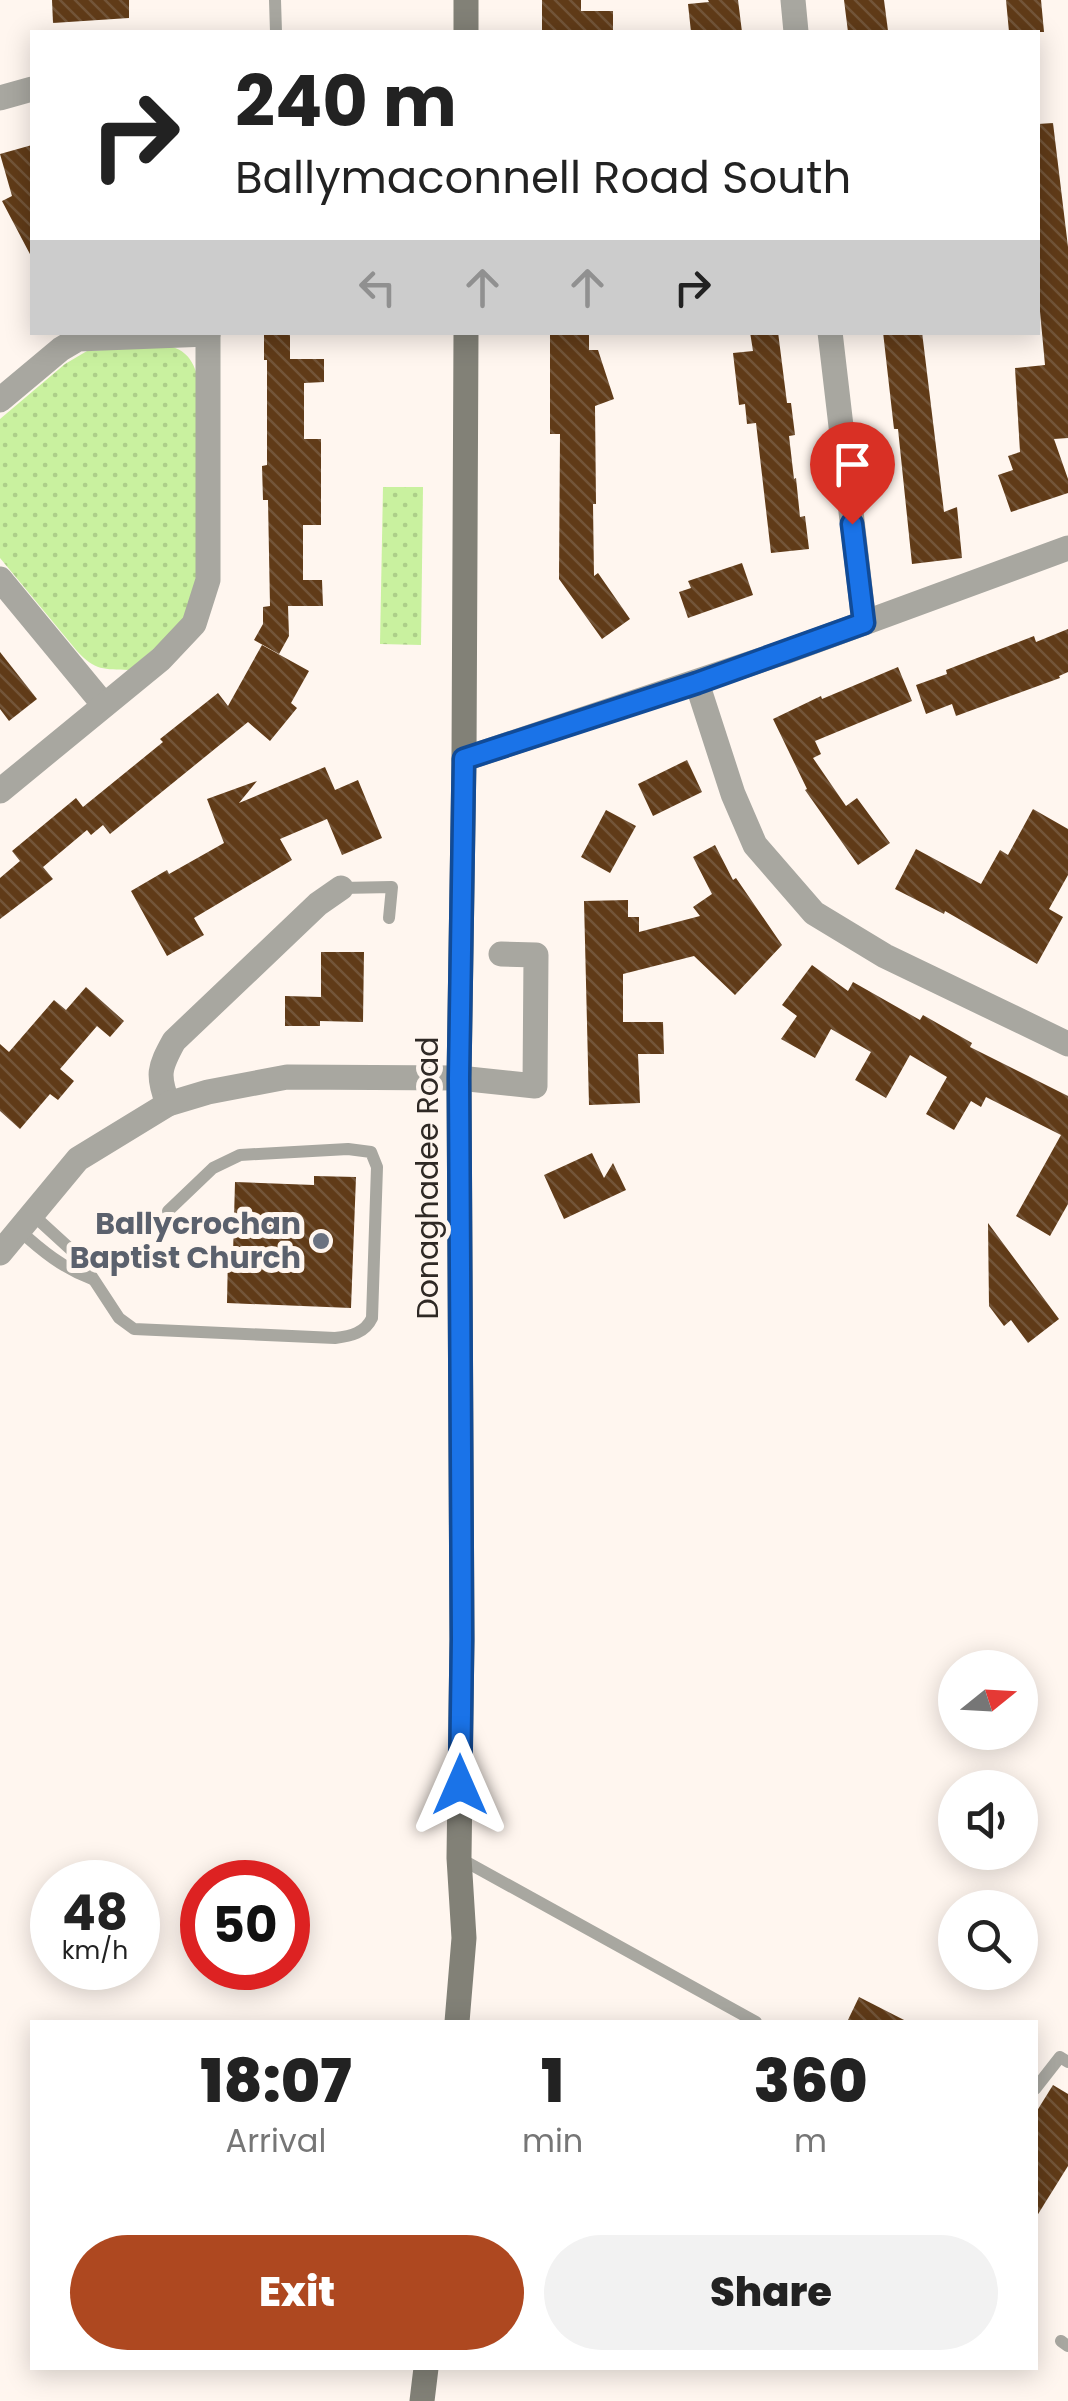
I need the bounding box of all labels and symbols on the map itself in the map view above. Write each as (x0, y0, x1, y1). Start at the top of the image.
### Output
pin (810, 422, 895, 525)
street label: Donaghadee Road (406, 1036, 449, 1320)
place label: Ballycrochan Baptist Church (70, 1202, 301, 1279)
marker: Ballycrochan Baptist Church (310, 1230, 332, 1252)
north arrow (938, 1650, 1038, 1750)
position arrow (408, 1733, 512, 1837)
speed limit sign: 50 (180, 1860, 310, 1990)

